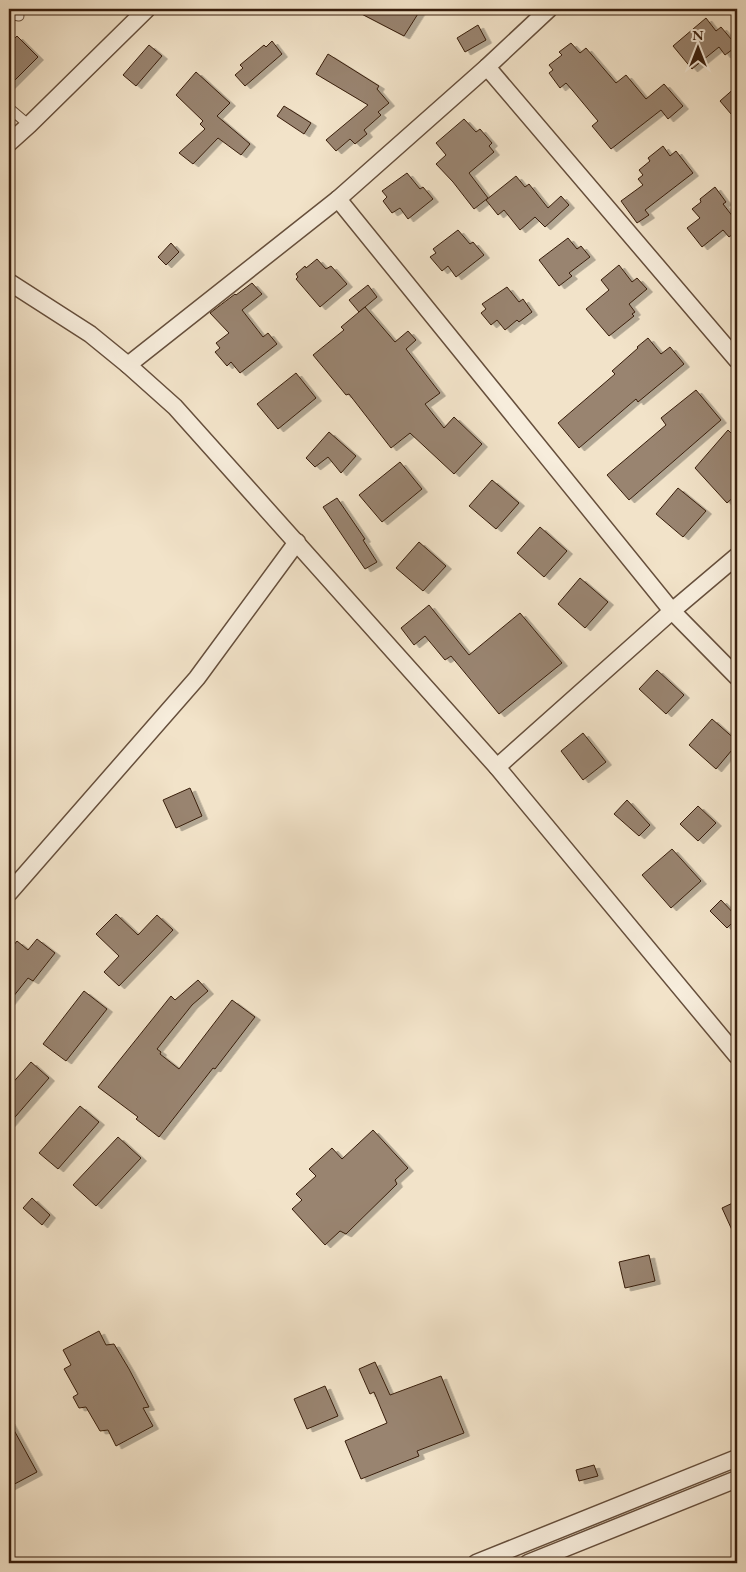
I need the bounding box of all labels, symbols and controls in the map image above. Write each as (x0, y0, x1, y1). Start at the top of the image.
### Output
north arrow (674, 22, 724, 72)
text: N (692, 26, 704, 44)

